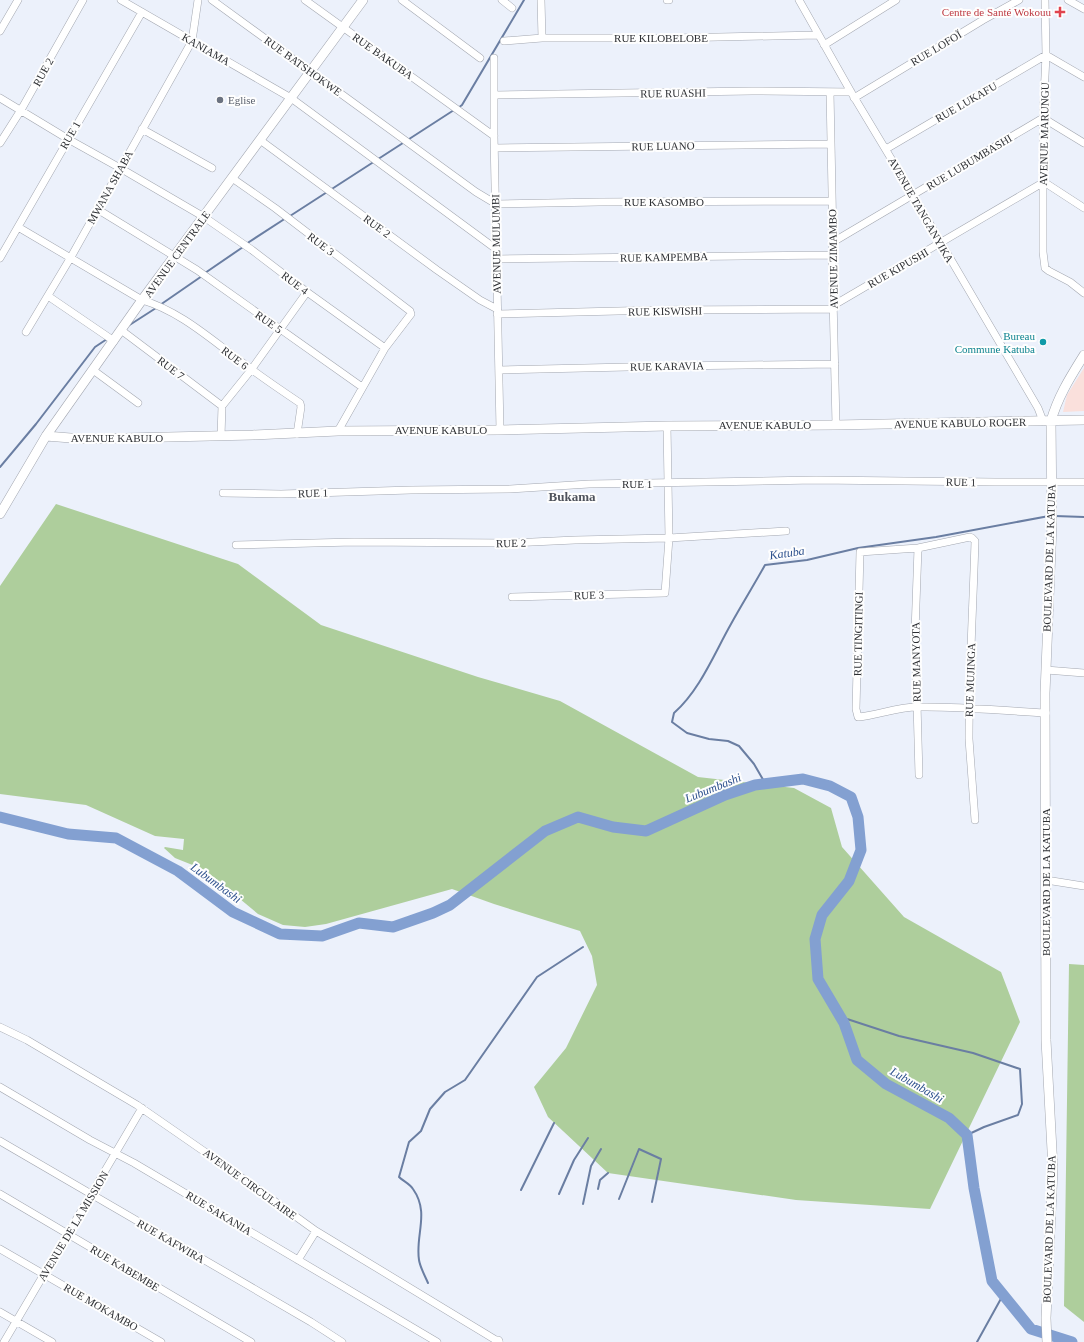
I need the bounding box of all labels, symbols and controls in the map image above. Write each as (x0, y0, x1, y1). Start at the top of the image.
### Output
place label: Centre de Santé Wokouu (942, 6, 1051, 18)
marker: Centre de Santé Wokouu (1054, 6, 1066, 18)
street label: RUE LOFOÏ (908, 28, 964, 68)
street label: KANIAMA (180, 31, 232, 68)
street label: RUE BAKUBA (350, 31, 416, 81)
street label: RUE KILOBELOBE (614, 32, 708, 44)
street label: RUE BATSHOKWE (262, 34, 344, 98)
street label: RUE 2 (30, 56, 56, 88)
street label: RUE LUKAFU (933, 79, 999, 125)
street label: AVENUE MARUNGU (1037, 82, 1051, 186)
street label: RUE RUASHI (640, 86, 706, 100)
place label: Eglise (228, 94, 256, 106)
marker: Eglise (215, 95, 225, 105)
street label: RUE 1 (57, 119, 83, 151)
street label: RUE LUBUMBASHI (924, 132, 1014, 192)
street label: RUE LUANO (631, 139, 695, 153)
street label: MWANA SHABA (85, 148, 135, 226)
street label: AVENUE TANGANYIKA (886, 155, 956, 265)
street label: AVENUE MULUMBI (489, 194, 503, 294)
street label: RUE KASOMBO (624, 196, 704, 208)
street label: AVENUE CENTRALE (142, 208, 213, 300)
street label: AVENUE ZIMAMBO (826, 209, 840, 309)
street label: RUE 2 (361, 212, 393, 240)
street label: RUE 3 (305, 230, 337, 258)
street label: RUE KIPUSHI (865, 246, 931, 290)
street label: RUE KAMPEMBA (620, 250, 708, 264)
street label: RUE 4 (279, 269, 311, 297)
street label: RUE KISWISHI (628, 304, 703, 318)
street label: RUE 5 (253, 308, 285, 336)
place label: Bureau Commune Katuba (955, 330, 1035, 355)
marker: Bureau Commune Katuba (1038, 337, 1048, 347)
street label: RUE 6 (219, 344, 251, 372)
street label: RUE 7 (155, 354, 187, 382)
street label: RUE KARAVIA (630, 359, 704, 373)
street label: AVENUE KABULO ROGER (894, 416, 1027, 430)
street label: AVENUE KABULO (719, 419, 811, 431)
street label: AVENUE KABULO (395, 424, 487, 436)
street label: AVENUE KABULO (71, 432, 163, 444)
street label: RUE 1 (946, 476, 976, 488)
street label: RUE 1 (622, 478, 652, 490)
street label: BOULEVARD DE LA KATUBA (1040, 484, 1058, 632)
street label: RUE 1 (298, 486, 328, 500)
district label: Bukama (549, 489, 596, 504)
street label: RUE 2 (496, 537, 526, 549)
water label: Katuba (768, 544, 805, 563)
street label: RUE 3 (574, 588, 605, 602)
street label: RUE TINGITINGI (851, 591, 865, 676)
street label: RUE MANYOTA (909, 622, 923, 702)
street label: RUE MUJINGA (963, 643, 977, 717)
water label: Lubumbashi (682, 770, 743, 806)
street label: BOULEVARD DE LA KATUBA (1040, 808, 1052, 956)
water label: Lubumbashi (187, 859, 244, 906)
water label: Lubumbashi (887, 1064, 946, 1106)
street label: AVENUE CIRCULAIRE (201, 1146, 299, 1222)
street label: BOULEVARD DE LA KATUBA (1040, 1155, 1058, 1303)
street label: AVENUE DE LA MISSION (35, 1169, 111, 1283)
street label: RUE SAKANIA (184, 1189, 254, 1237)
street label: RUE KAFWIRA (135, 1217, 207, 1265)
street label: RUE KABEMBE (88, 1243, 162, 1294)
street label: RUE MOKAMBO (62, 1281, 140, 1333)

